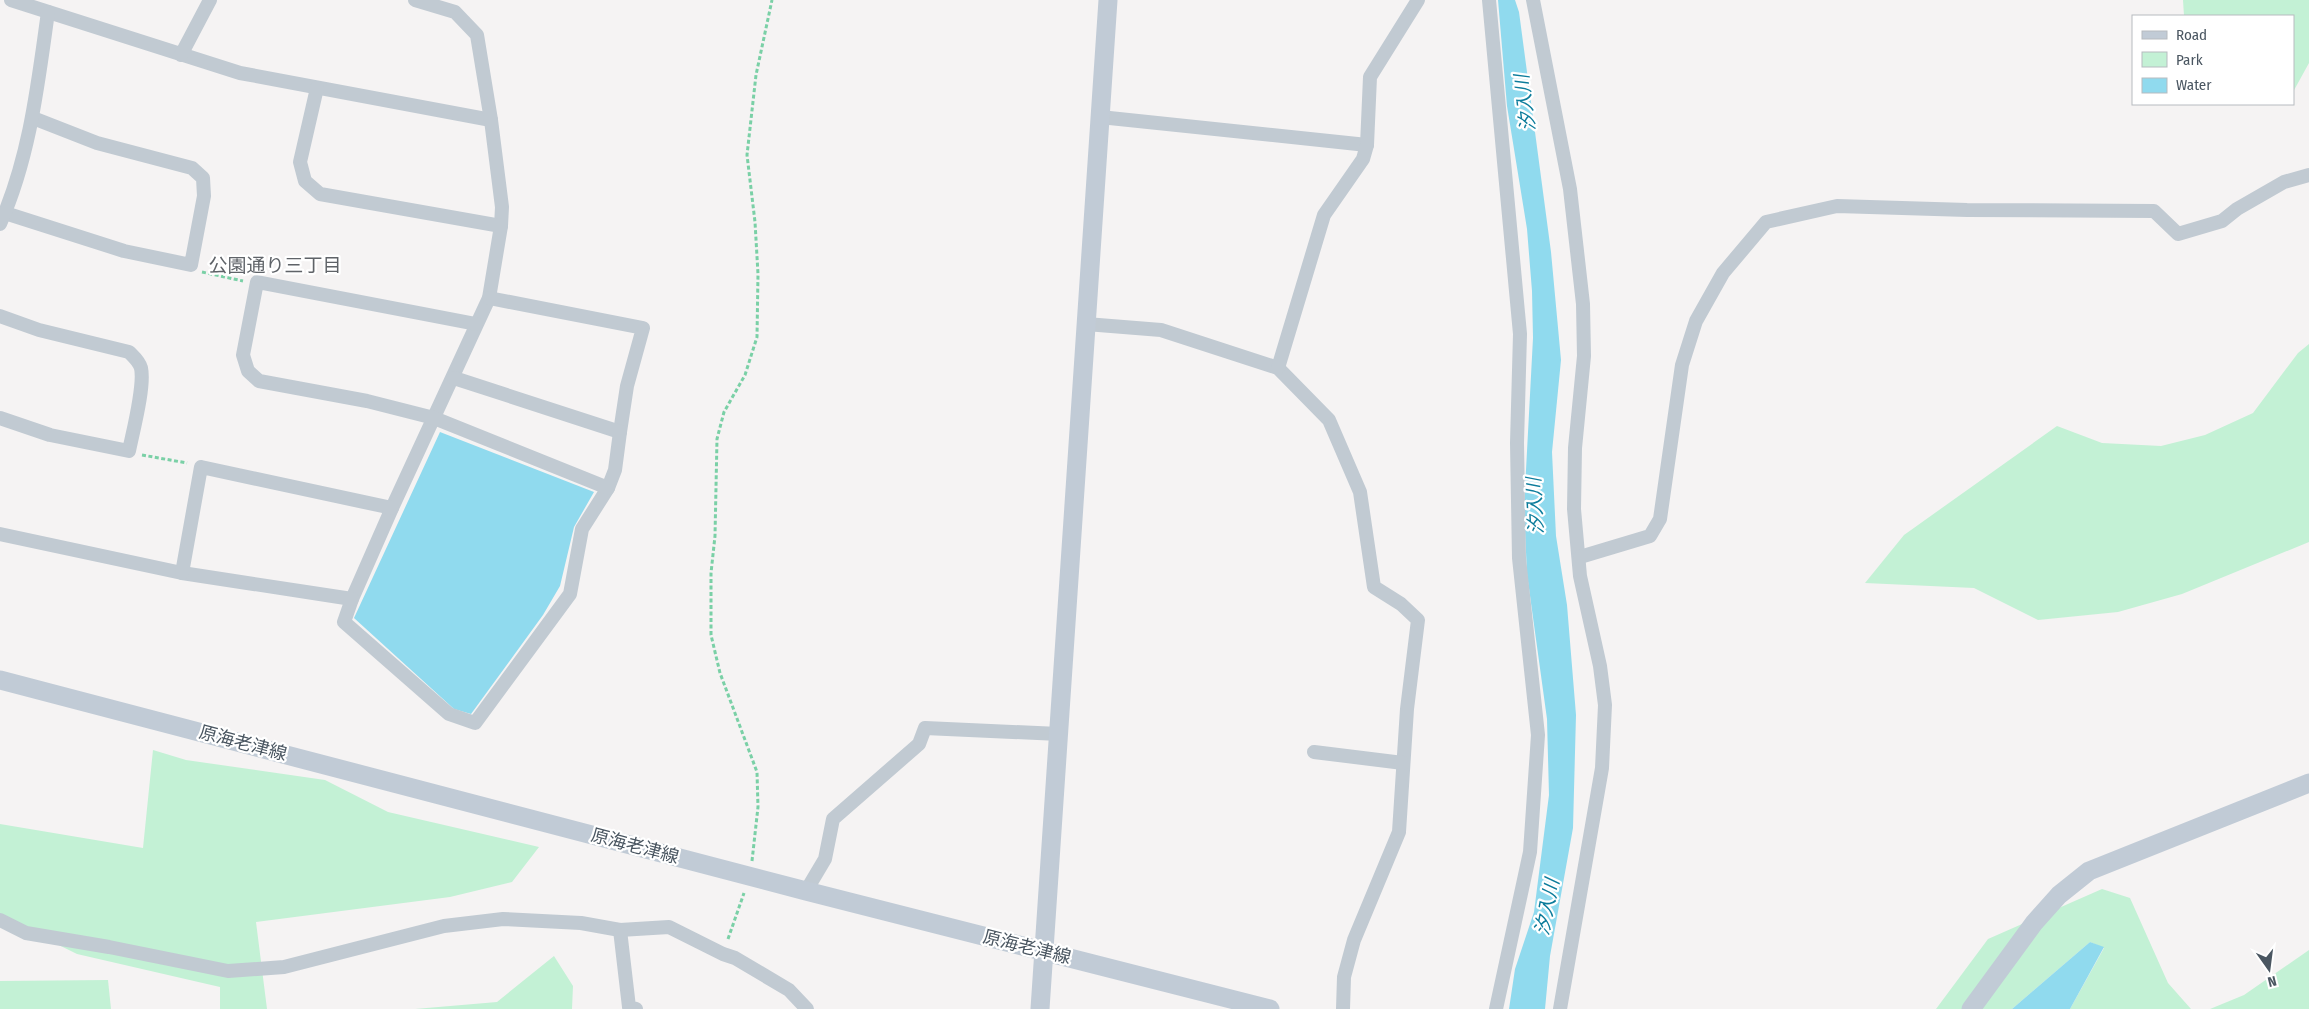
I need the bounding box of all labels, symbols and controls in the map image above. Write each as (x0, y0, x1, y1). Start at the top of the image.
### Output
legend (2132, 15, 2294, 105)
text: Road (2176, 26, 2207, 44)
text: Park (2176, 51, 2203, 69)
water label: 汐入川 (1510, 71, 1540, 133)
text: Water (2176, 76, 2212, 94)
district label: 公園通り三丁目 (208, 254, 342, 277)
water label: 汐入川 (1522, 475, 1548, 535)
street label: 原海老津線 (197, 721, 289, 765)
street label: 原海老津線 (589, 824, 681, 868)
water label: 汐入川 (1530, 875, 1564, 937)
street label: 原海老津線 (981, 925, 1073, 969)
north arrow (2244, 944, 2294, 994)
text: N (2266, 972, 2278, 990)

